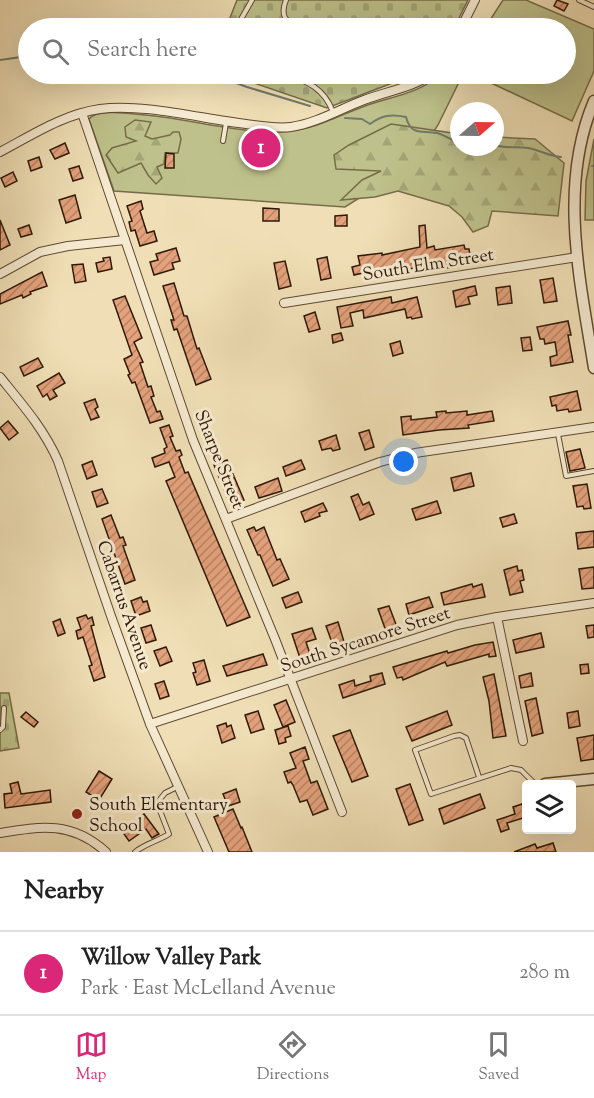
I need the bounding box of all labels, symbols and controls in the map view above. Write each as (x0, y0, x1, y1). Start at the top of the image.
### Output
search box (18, 18, 576, 84)
icon: search (39, 35, 72, 68)
text: Search here (87, 35, 197, 67)
north arrow (450, 102, 504, 156)
pin: 1 (242, 126, 280, 170)
street label: South Elm Street (361, 243, 496, 289)
street label: Sharpe Street (186, 406, 250, 513)
your location (389, 447, 418, 476)
street label: Cabarrus Avenue (89, 538, 157, 674)
street label: South Sycamore Street (277, 601, 454, 681)
map controls (522, 780, 576, 834)
button: layers (522, 780, 576, 834)
place label: South Elementary School (89, 793, 228, 840)
marker: South Elementary School (70, 807, 84, 821)
text: Nearby (24, 873, 104, 910)
text: Willow Valley Park (81, 943, 261, 975)
text: 1 (40, 959, 47, 988)
text: 280 m (519, 959, 570, 988)
text: Park · East McLelland Avenue (81, 975, 336, 1004)
tab: Map (75, 1028, 108, 1087)
tab: Directions (257, 1028, 329, 1087)
tab: Saved (478, 1028, 519, 1087)

